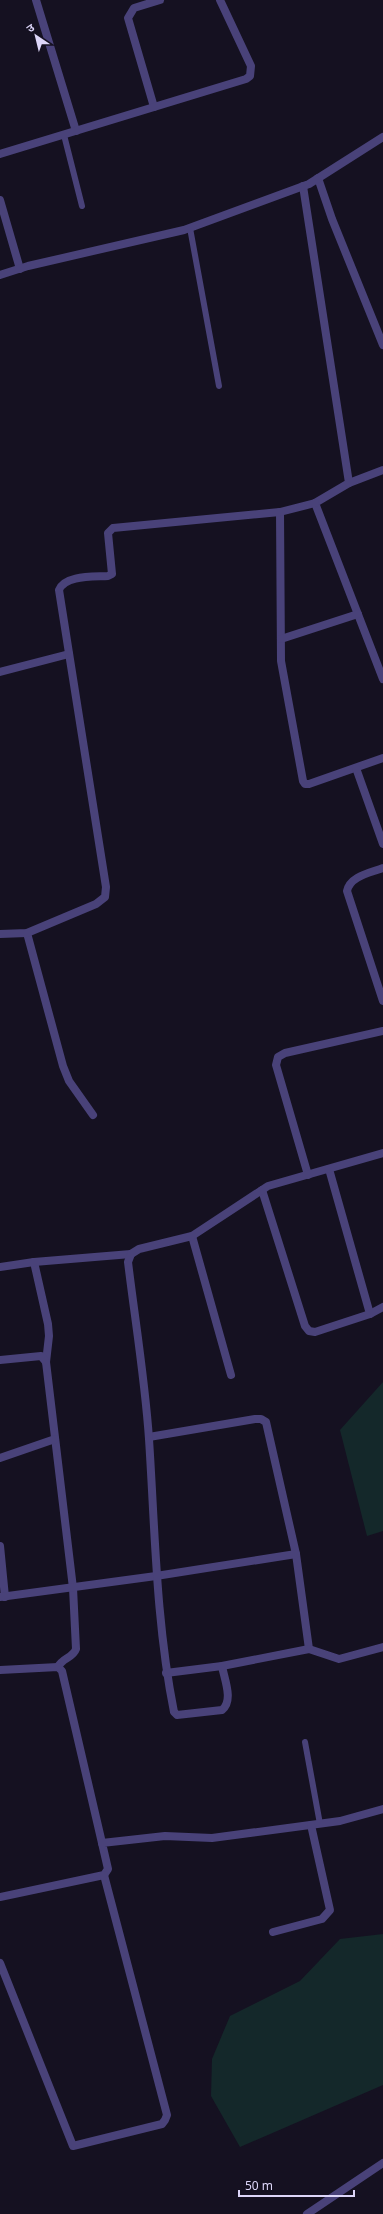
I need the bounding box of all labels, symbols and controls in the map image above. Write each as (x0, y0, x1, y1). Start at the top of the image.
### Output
north arrow (16, 16, 56, 56)
text: उ (23, 19, 37, 35)
scale bar (239, 2172, 354, 2198)
text: 50 m (245, 2177, 273, 2194)

